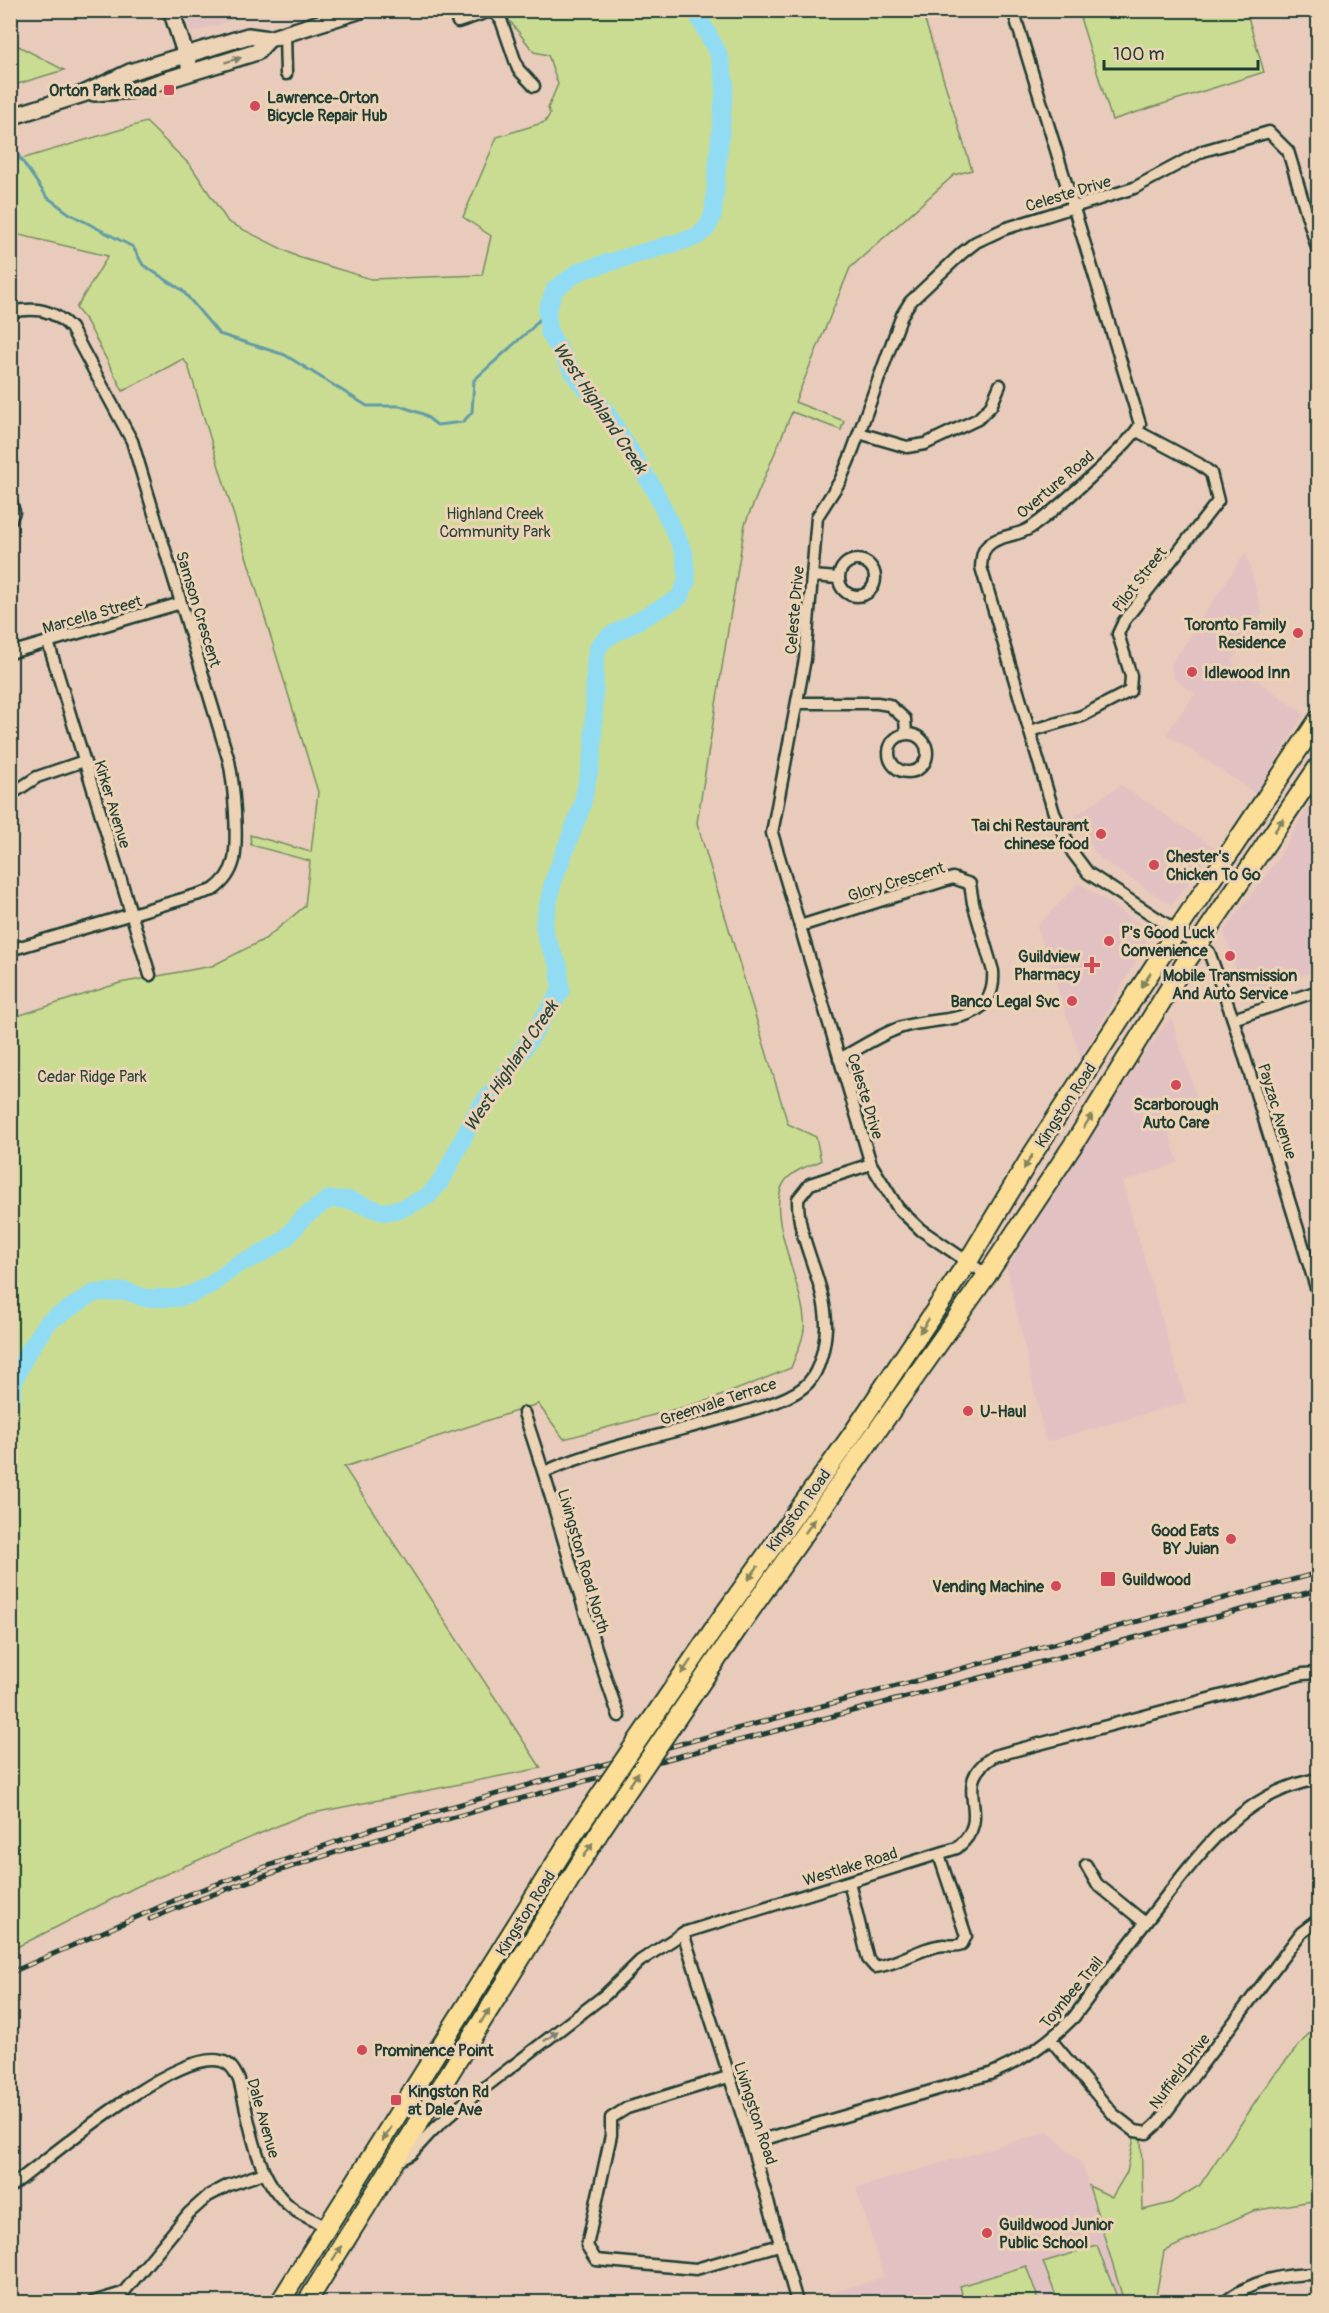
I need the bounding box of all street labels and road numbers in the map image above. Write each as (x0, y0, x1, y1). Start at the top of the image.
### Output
street label: Celeste Drive (1023, 171, 1114, 216)
street label: Overture Road (1013, 446, 1099, 523)
street label: Pilot Street (1108, 543, 1172, 616)
street label: Samson Crescent (171, 549, 225, 670)
street label: Celeste Drive (781, 565, 809, 655)
street label: Marcella Street (40, 591, 145, 639)
street label: Kirker Avenue (89, 758, 135, 851)
street label: Glory Crescent (845, 858, 948, 906)
street label: Celeste Drive (843, 1051, 888, 1142)
street label: Kingston Road (1031, 1059, 1101, 1152)
street label: Payzac Avenue (1253, 1061, 1301, 1162)
street label: Greenvale Terrace (658, 1374, 779, 1430)
street label: Kingston Road (762, 1465, 835, 1556)
street label: Livingston Road North (553, 1487, 613, 1636)
street label: Westlake Road (801, 1843, 900, 1891)
street label: Kingston Road (492, 1867, 560, 1960)
street label: Toynbee Trail (1036, 1953, 1108, 2033)
street label: Nuffield Drive (1145, 2030, 1215, 2113)
street label: Livingston Road (729, 2059, 781, 2167)
street label: Dale Avenue (242, 2076, 284, 2160)

